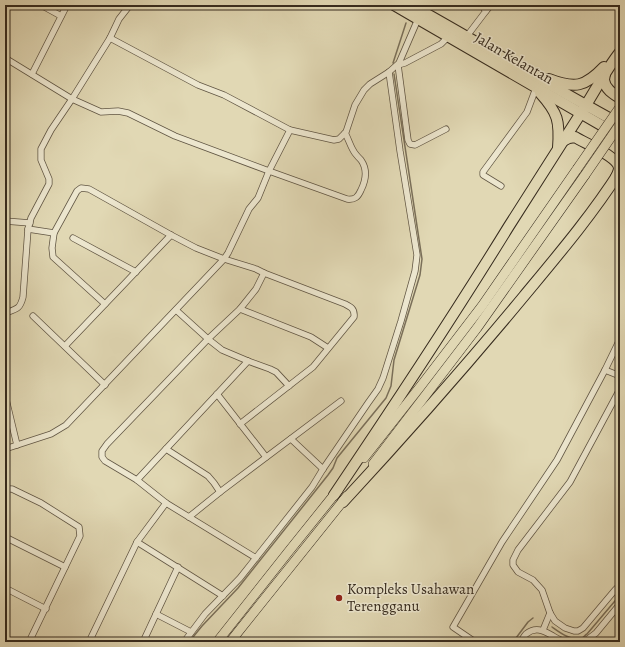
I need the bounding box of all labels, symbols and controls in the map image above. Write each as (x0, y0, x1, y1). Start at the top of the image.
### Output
street label: Jalan Kelantan (471, 27, 557, 89)
place label: Kompleks Usahawan Terengganu (347, 579, 474, 616)
marker: Kompleks Usahawan Terengganu (334, 593, 344, 603)

